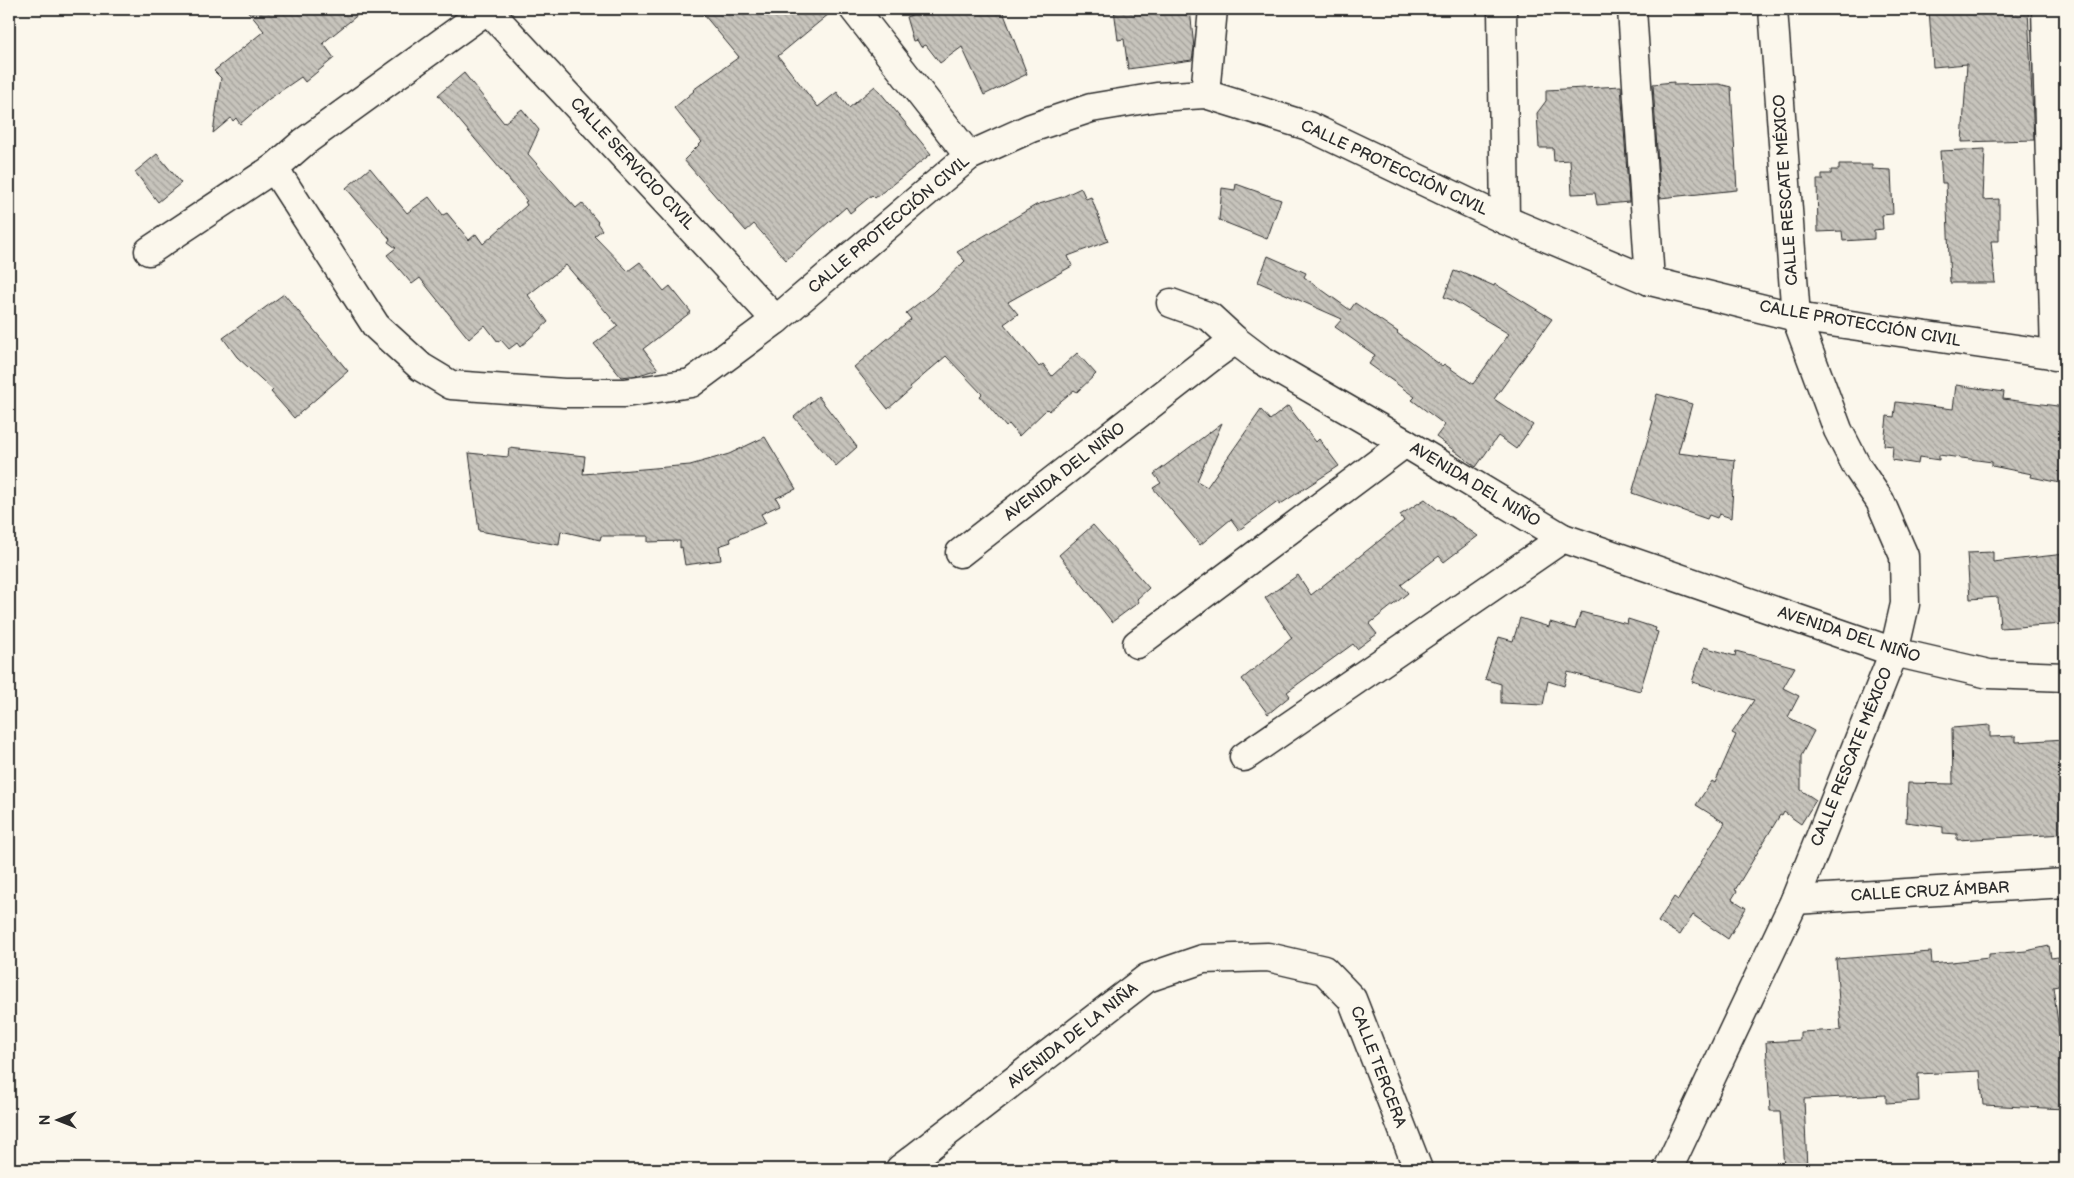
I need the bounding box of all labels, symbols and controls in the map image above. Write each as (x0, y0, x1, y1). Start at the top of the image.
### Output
street label: CALLE SERVICIO CIVIL (566, 94, 699, 235)
street label: CALLE RESCATE MÉXICO (1768, 94, 1802, 286)
street label: CALLE PROTECCIÓN CIVIL (1297, 114, 1492, 220)
street label: CALLE PROTECCIÓN CIVIL (803, 150, 974, 298)
street label: CALLE PROTECCIÓN CIVIL (1758, 295, 1963, 351)
street label: AVENIDA DEL NIÑO (1000, 418, 1129, 525)
street label: AVENIDA DEL NIÑO (1407, 438, 1544, 531)
street label: AVENIDA DEL NIÑO (1776, 602, 1923, 667)
street label: CALLE RESCATE MÉXICO (1805, 664, 1897, 849)
street label: CALLE CRUZ ÁMBAR (1850, 876, 2010, 906)
street label: AVENIDA DE LA NIÑA (1004, 978, 1142, 1093)
street label: CALLE TERCERA (1346, 1004, 1410, 1131)
north arrow (32, 1096, 82, 1146)
text: N (37, 1115, 54, 1125)

